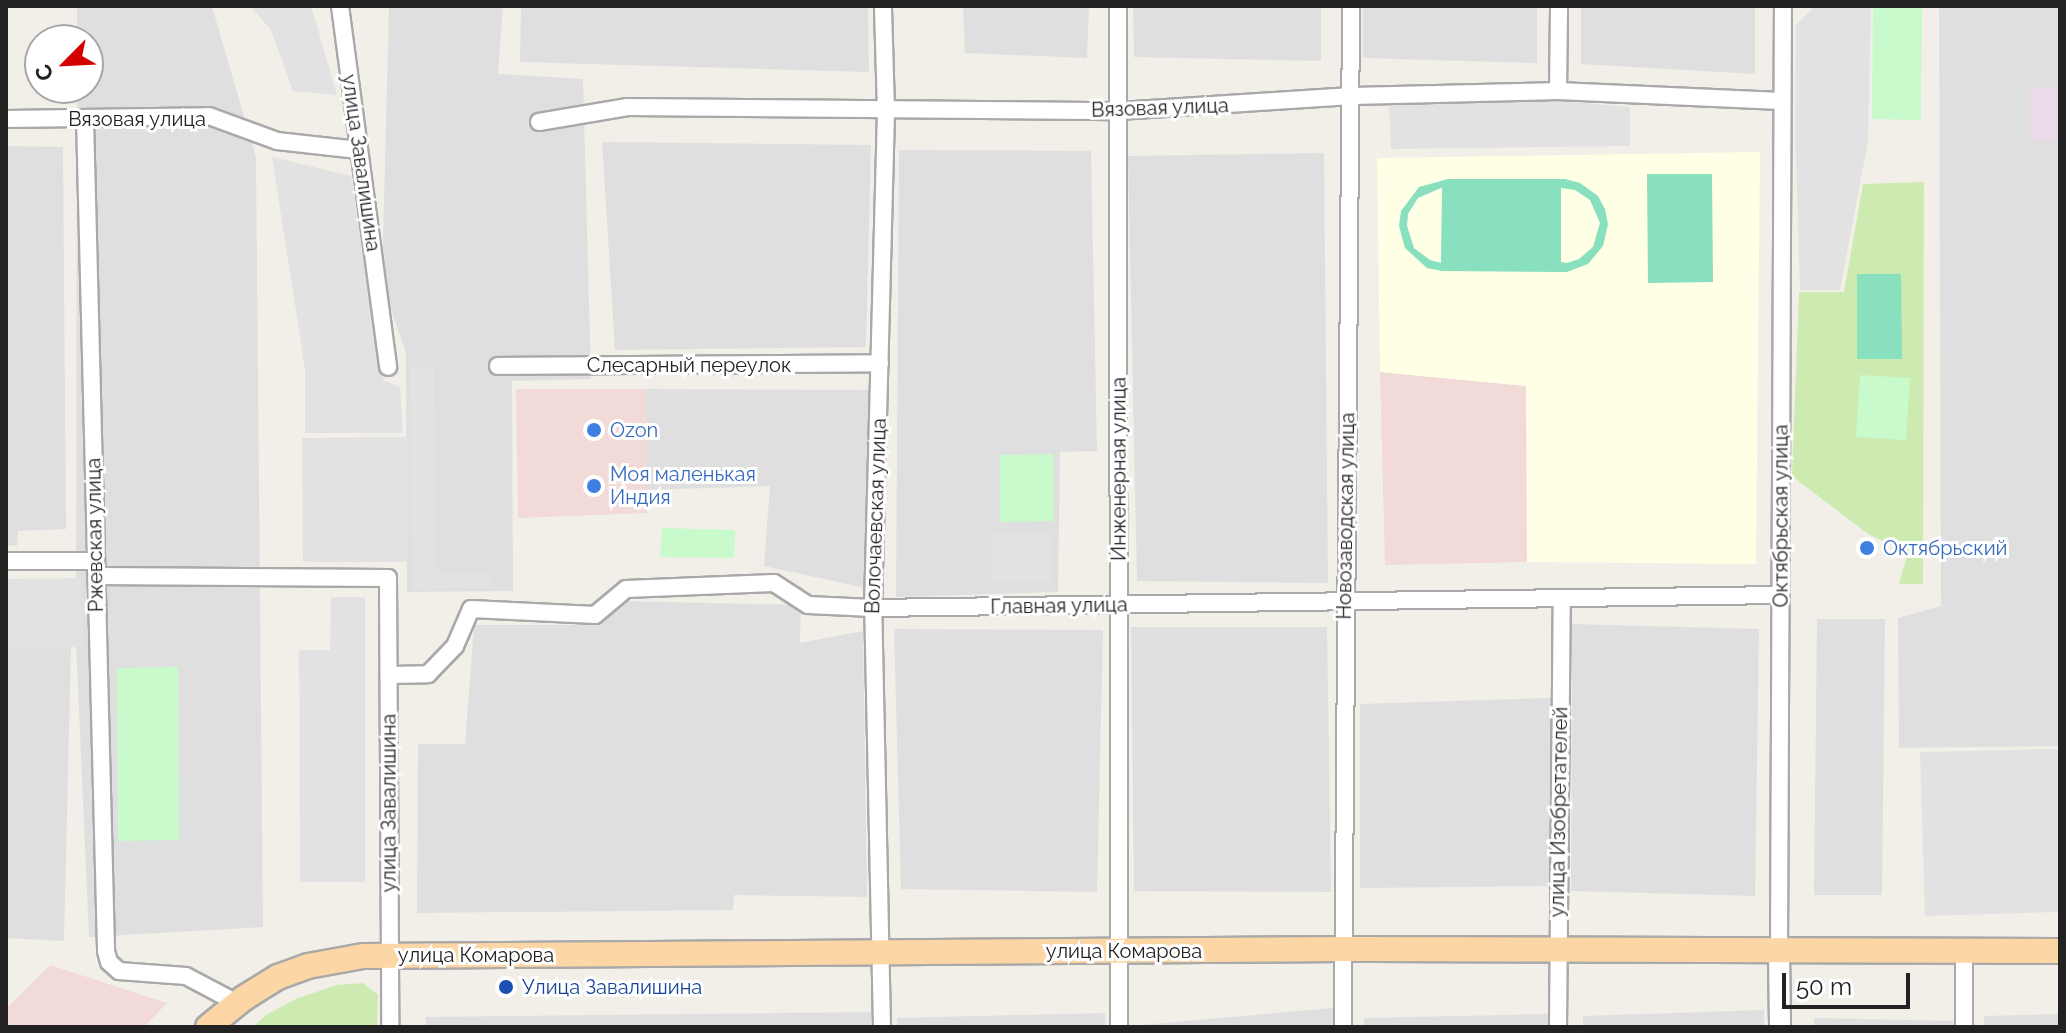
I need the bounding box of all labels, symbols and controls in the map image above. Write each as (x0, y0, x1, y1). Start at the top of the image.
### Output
north arrow (24, 24, 104, 104)
text: С (29, 61, 59, 85)
street label: улица Завалишина (337, 73, 385, 253)
street label: Вязовая улица (1091, 94, 1229, 122)
street label: Вязовая улица (68, 107, 206, 131)
street label: Слесарный переулок (587, 353, 791, 377)
street label: Инженерная улица (1107, 377, 1131, 561)
street label: Новозаводская улица (1332, 412, 1360, 620)
street label: Волочаевская улица (861, 417, 891, 615)
place label: Ozon (610, 418, 658, 442)
marker: Ozon (585, 421, 603, 439)
street label: Октябрьская улица (1769, 424, 1793, 608)
street label: Ржевская улица (82, 457, 108, 613)
place label: Моя маленькая Индия (610, 462, 756, 509)
marker: Моя маленькая Индия (585, 477, 603, 495)
place label: Октябрьский (1883, 536, 2007, 560)
marker: Октябрьский (1858, 539, 1876, 557)
street label: Главная улица (990, 593, 1128, 619)
street label: улица Изобретателей (1545, 706, 1573, 918)
street label: улица Завалишина (377, 714, 401, 892)
street label: улица Комарова (1046, 939, 1202, 963)
street label: улица Комарова (398, 943, 554, 967)
scale bar (1786, 957, 1914, 1007)
text: 50 m (1796, 972, 1852, 1001)
place label: Улица Завалишина (522, 975, 702, 999)
marker: Улица Завалишина (497, 978, 515, 996)

